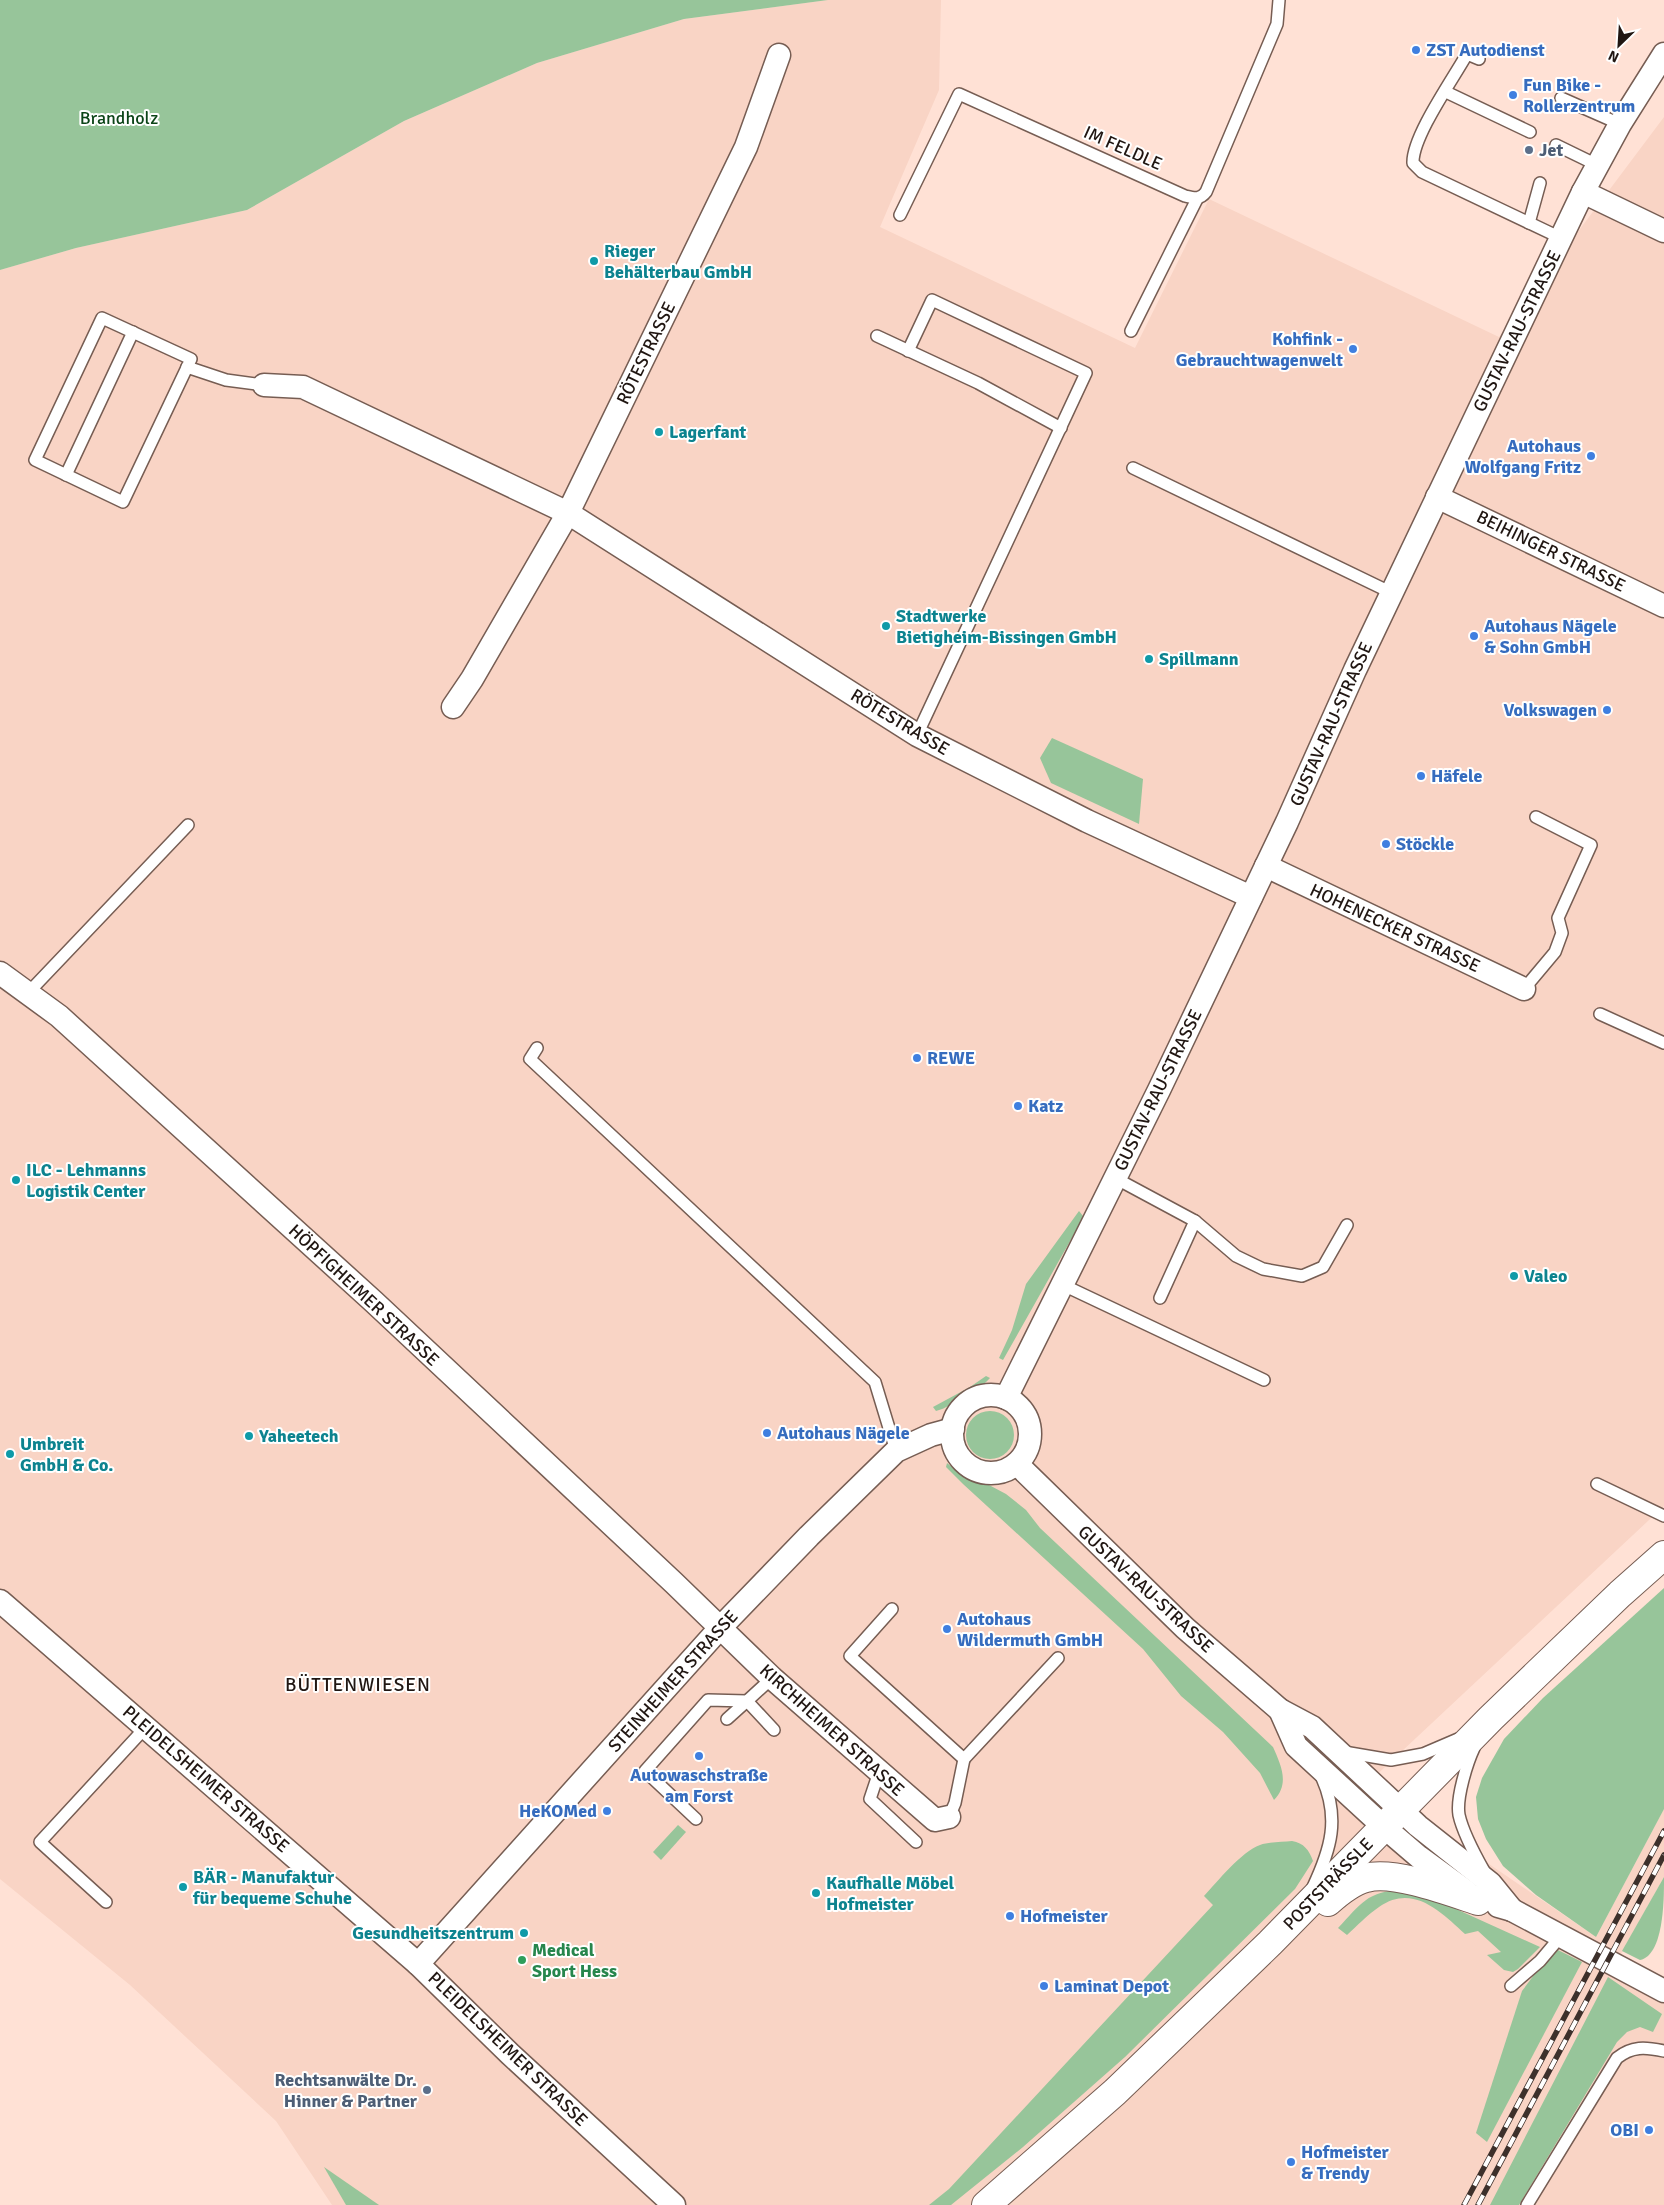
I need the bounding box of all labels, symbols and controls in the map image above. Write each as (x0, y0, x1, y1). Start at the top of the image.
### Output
north arrow (1594, 20, 1644, 70)
place label: ZST Autodienst (1426, 39, 1545, 61)
marker: ZST Autodienst (1410, 44, 1422, 56)
text: N (1606, 47, 1622, 66)
place label: Fun Bike - Rollerzentrum (1523, 74, 1635, 117)
marker: Fun Bike - Rollerzentrum (1507, 89, 1519, 101)
park label: Brandholz (80, 107, 158, 129)
street label: IM FELDLE (1080, 121, 1166, 175)
place label: Jet (1539, 139, 1563, 161)
marker: Jet (1523, 144, 1535, 156)
place label: Rieger Behälterbau GmbH (604, 240, 752, 283)
street label: GUSTAV-RAU-STRASSE (1468, 247, 1566, 415)
marker: Rieger Behälterbau GmbH (588, 255, 600, 267)
street label: RÖTESTRASSE (612, 298, 680, 408)
place label: Kohfink - Gebrauchtwagenwelt (1176, 328, 1343, 371)
marker: Kohfink - Gebrauchtwagenwelt (1347, 343, 1359, 355)
place label: Lagerfant (669, 421, 747, 443)
marker: Lagerfant (653, 426, 665, 438)
place label: Autohaus Wolfgang Fritz (1465, 435, 1581, 478)
marker: Autohaus Wolfgang Fritz (1585, 450, 1597, 462)
street label: BEIHINGER STRASSE (1473, 505, 1629, 597)
place label: Stadtwerke Bietigheim-Bissingen GmbH (896, 605, 1117, 648)
place label: Autohaus Nägele & Sohn GmbH (1484, 615, 1617, 658)
marker: Stadtwerke Bietigheim-Bissingen GmbH (880, 620, 892, 632)
marker: Autohaus Nägele & Sohn GmbH (1468, 630, 1480, 642)
street label: GUSTAV-RAU-STRASSE (1285, 639, 1377, 809)
place label: Spillmann (1159, 648, 1239, 670)
marker: Spillmann (1143, 653, 1155, 665)
street label: RÖTESTRASSE (847, 684, 953, 760)
place label: Volkswagen (1503, 699, 1597, 721)
marker: Volkswagen (1601, 704, 1613, 716)
place label: Häfele (1431, 765, 1482, 787)
marker: Häfele (1415, 770, 1427, 782)
place label: Stöckle (1396, 833, 1454, 855)
marker: Stöckle (1380, 838, 1392, 850)
street label: HOHENECKER STRASSE (1306, 879, 1484, 977)
street label: GUSTAV-RAU-STRASSE (1109, 1006, 1207, 1174)
place label: REWE (927, 1047, 975, 1069)
marker: REWE (911, 1052, 923, 1064)
place label: Katz (1028, 1095, 1063, 1117)
marker: Katz (1012, 1100, 1024, 1112)
place label: ILC - Lehmanns Logistik Center (26, 1159, 146, 1202)
marker: ILC - Lehmanns Logistik Center (10, 1174, 22, 1186)
street label: HÖPFIGHEIMER STRASSE (284, 1219, 444, 1371)
place label: Valeo (1524, 1265, 1567, 1287)
marker: Valeo (1508, 1270, 1520, 1282)
place label: Autohaus Nägele (777, 1422, 910, 1444)
place label: Yaheetech (258, 1425, 339, 1447)
marker: Autohaus Nägele (761, 1427, 773, 1439)
marker: Yaheetech (243, 1430, 255, 1442)
place label: Umbreit GmbH & Co. (20, 1433, 113, 1476)
marker: Umbreit GmbH & Co. (4, 1448, 16, 1460)
street label: GUSTAV-RAU-STRASSE (1074, 1521, 1218, 1657)
street label: STEINHEIMER STRASSE (603, 1605, 743, 1757)
place label: Autohaus Wildermuth GmbH (957, 1608, 1103, 1651)
marker: Autohaus Wildermuth GmbH (941, 1623, 953, 1635)
street label: KIRCHHEIMER STRASSE (755, 1659, 909, 1801)
district label: BÜTTENWIESEN (285, 1673, 431, 1697)
street label: PLEIDELSHEIMER STRASSE (118, 1701, 294, 1857)
marker: Autowaschstraße am Forst (693, 1750, 705, 1762)
place label: Autowaschstraße am Forst (630, 1764, 768, 1807)
place label: HeKOMed (519, 1800, 597, 1822)
marker: HeKOMed (601, 1805, 613, 1817)
street label: POSTSTRÄSSLE (1278, 1833, 1378, 1935)
place label: BÄR - Manufaktur für bequeme Schuhe (192, 1866, 352, 1909)
place label: Kaufhalle Möbel Hofmeister (826, 1872, 955, 1915)
marker: BÄR - Manufaktur für bequeme Schuhe (177, 1881, 189, 1893)
marker: Kaufhalle Möbel Hofmeister (810, 1887, 822, 1899)
place label: Hofmeister (1020, 1905, 1109, 1927)
marker: Hofmeister (1004, 1910, 1016, 1922)
place label: Gesundheitszentrum (352, 1922, 514, 1944)
marker: Gesundheitszentrum (518, 1927, 530, 1939)
place label: Medical Sport Hess (532, 1939, 617, 1982)
marker: Medical Sport Hess (516, 1954, 528, 1966)
street label: PLEIDELSHEIMER STRASSE (424, 1967, 592, 2131)
place label: Laminat Depot (1054, 1975, 1169, 1997)
marker: Laminat Depot (1038, 1980, 1050, 1992)
place label: Rechtsanwälte Dr. Hinner & Partner (275, 2069, 418, 2112)
marker: Rechtsanwälte Dr. Hinner & Partner (421, 2084, 433, 2096)
place label: OBI (1610, 2119, 1639, 2141)
marker: OBI (1643, 2124, 1655, 2136)
place label: Hofmeister & Trendy (1301, 2141, 1390, 2184)
marker: Hofmeister & Trendy (1285, 2156, 1297, 2168)

